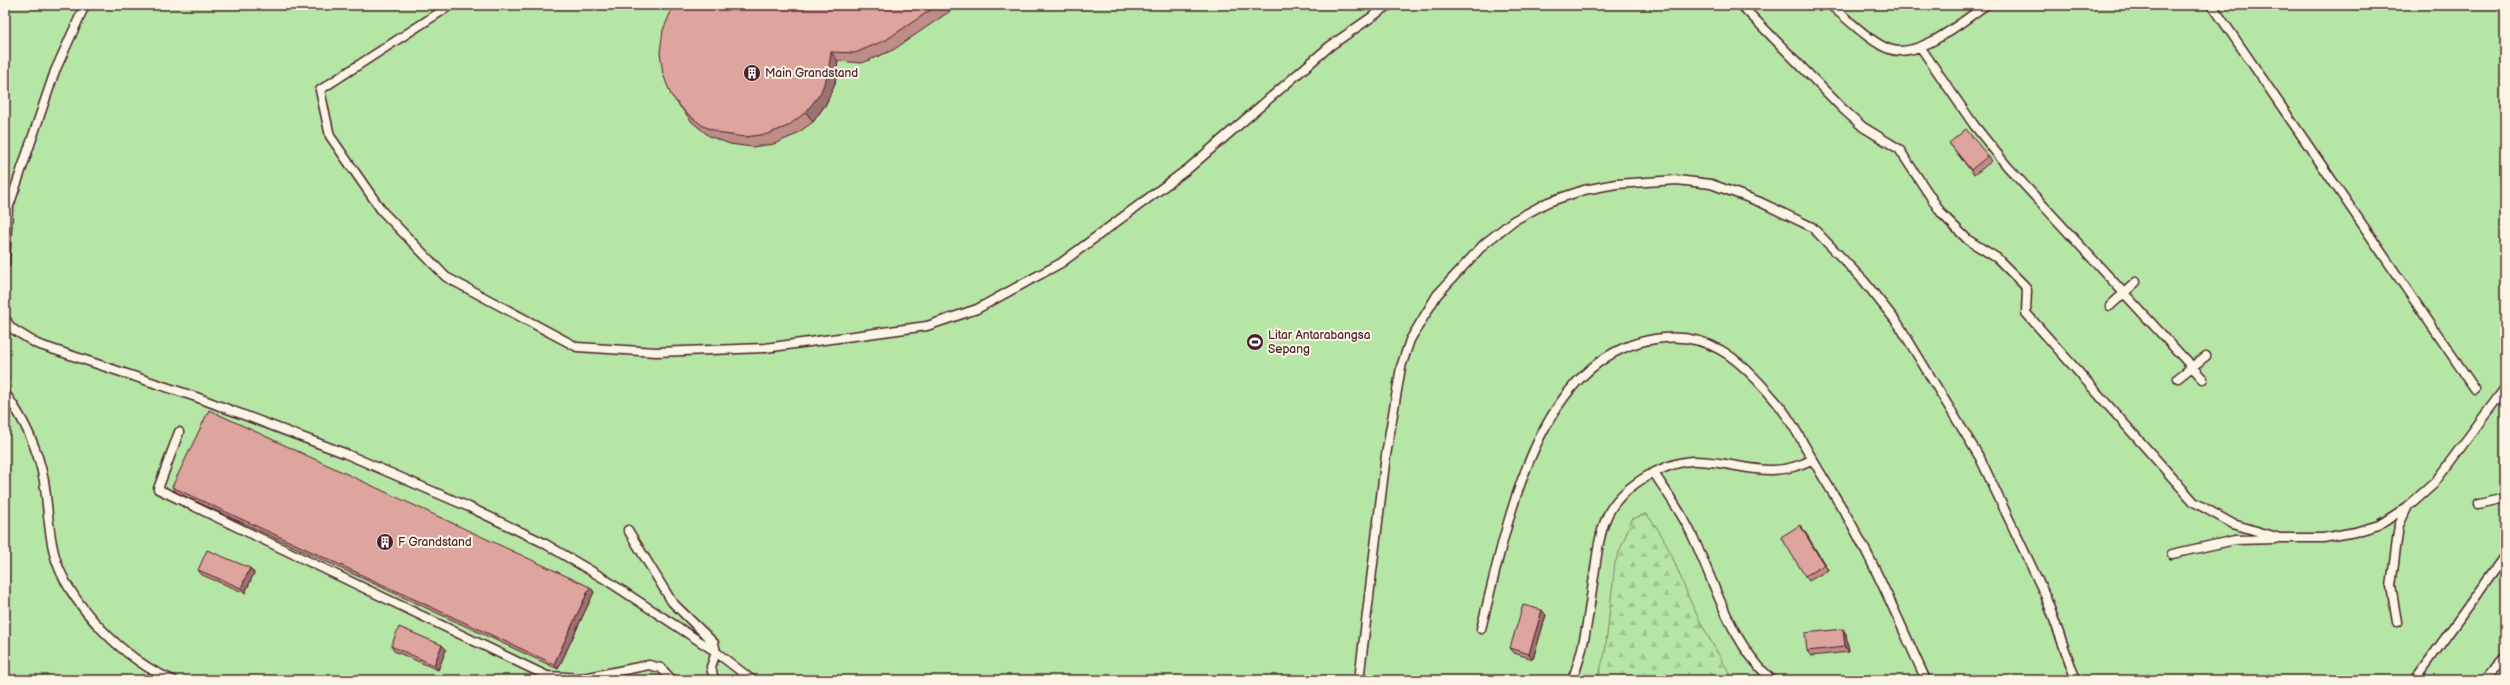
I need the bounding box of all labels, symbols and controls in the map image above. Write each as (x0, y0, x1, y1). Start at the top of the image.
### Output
building icon: Main Grandstand (742, 63, 762, 83)
place label: Main Grandstand (765, 66, 858, 81)
place label: Litar Antarabangsa Sepang (1268, 328, 1371, 357)
sports icon: Litar Antarabangsa Sepang (1245, 332, 1265, 352)
building icon: F Grandstand (375, 532, 395, 552)
place label: F Grandstand (398, 535, 472, 550)

